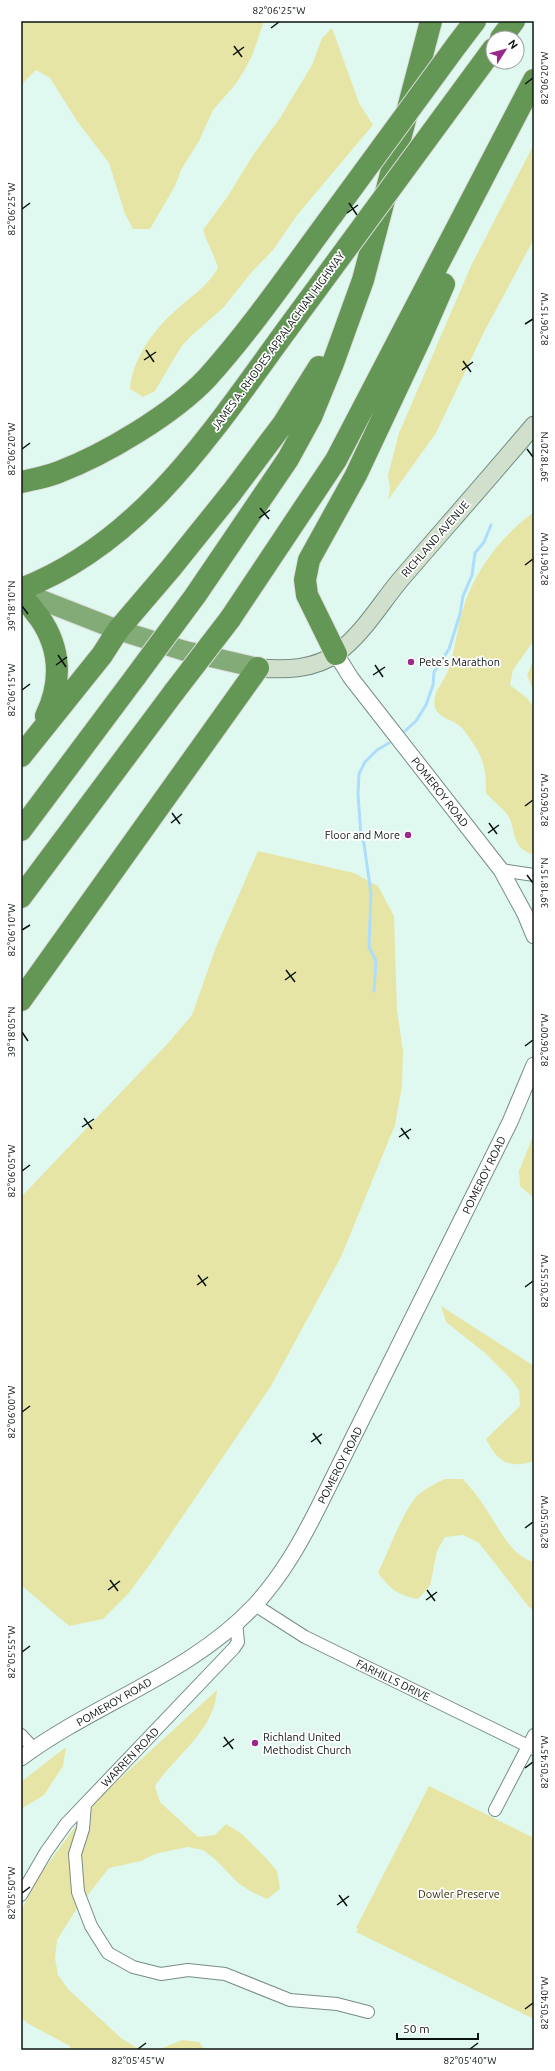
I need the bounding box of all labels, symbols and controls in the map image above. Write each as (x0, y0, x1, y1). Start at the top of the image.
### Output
text: 82°06'25"W (253, 5, 305, 16)
north arrow (485, 30, 525, 70)
text: N (506, 37, 520, 51)
text: 82°06'20"W (539, 52, 550, 104)
text: 82°06'25"W (6, 183, 17, 235)
street label: JAMES A. RHODES APPALACHIAN HIGHWAY (209, 249, 347, 432)
text: 82°06'15"W (539, 293, 550, 345)
text: 82°06'20"W (6, 423, 17, 475)
text: 39°18'20"N (539, 432, 550, 482)
street label: RICHLAND AVENUE (399, 499, 471, 579)
text: 82°06'10"W (539, 533, 550, 585)
text: 39°18'10"N (6, 581, 17, 631)
place label: Pete's Marathon (419, 656, 500, 668)
marker: Pete's Marathon (406, 657, 416, 667)
text: 82°06'15"W (6, 664, 17, 716)
street label: POMEROY ROAD (409, 755, 471, 829)
text: 82°06'05"W (539, 774, 550, 826)
place label: Floor and More (325, 829, 400, 841)
marker: Floor and More (403, 830, 413, 840)
text: 39°18'15"N (539, 858, 550, 908)
text: 82°06'10"W (6, 904, 17, 956)
text: 39°18'05"N (6, 1007, 17, 1057)
text: 82°06'00"W (539, 1014, 550, 1066)
street label: POMEROY ROAD (460, 1134, 508, 1216)
text: 82°06'05"W (6, 1145, 17, 1197)
text: 82°05'55"W (539, 1255, 550, 1307)
text: 82°06'00"W (6, 1386, 17, 1438)
street label: POMEROY ROAD (315, 1424, 365, 1506)
text: 82°05'50"W (539, 1496, 550, 1548)
text: 82°05'55"W (6, 1626, 17, 1678)
street label: FARHILLS DRIVE (354, 1657, 432, 1703)
street label: POMEROY ROAD (74, 1675, 154, 1728)
street label: WARREN ROAD (99, 1725, 161, 1789)
place label: Richland United Methodist Church (263, 1731, 351, 1756)
text: 82°05'45"W (539, 1736, 550, 1788)
marker: Richland United Methodist Church (250, 1738, 260, 1748)
text: 82°05'50"W (6, 1867, 17, 1919)
park label: Dowler Preserve (418, 1888, 500, 1900)
text: 82°05'40"W (539, 1977, 550, 2029)
scale bar (397, 2015, 478, 2041)
text: 50 m (403, 2022, 430, 2035)
text: 82°05'45"W (112, 2055, 164, 2066)
text: 82°05'40"W (444, 2055, 496, 2066)

